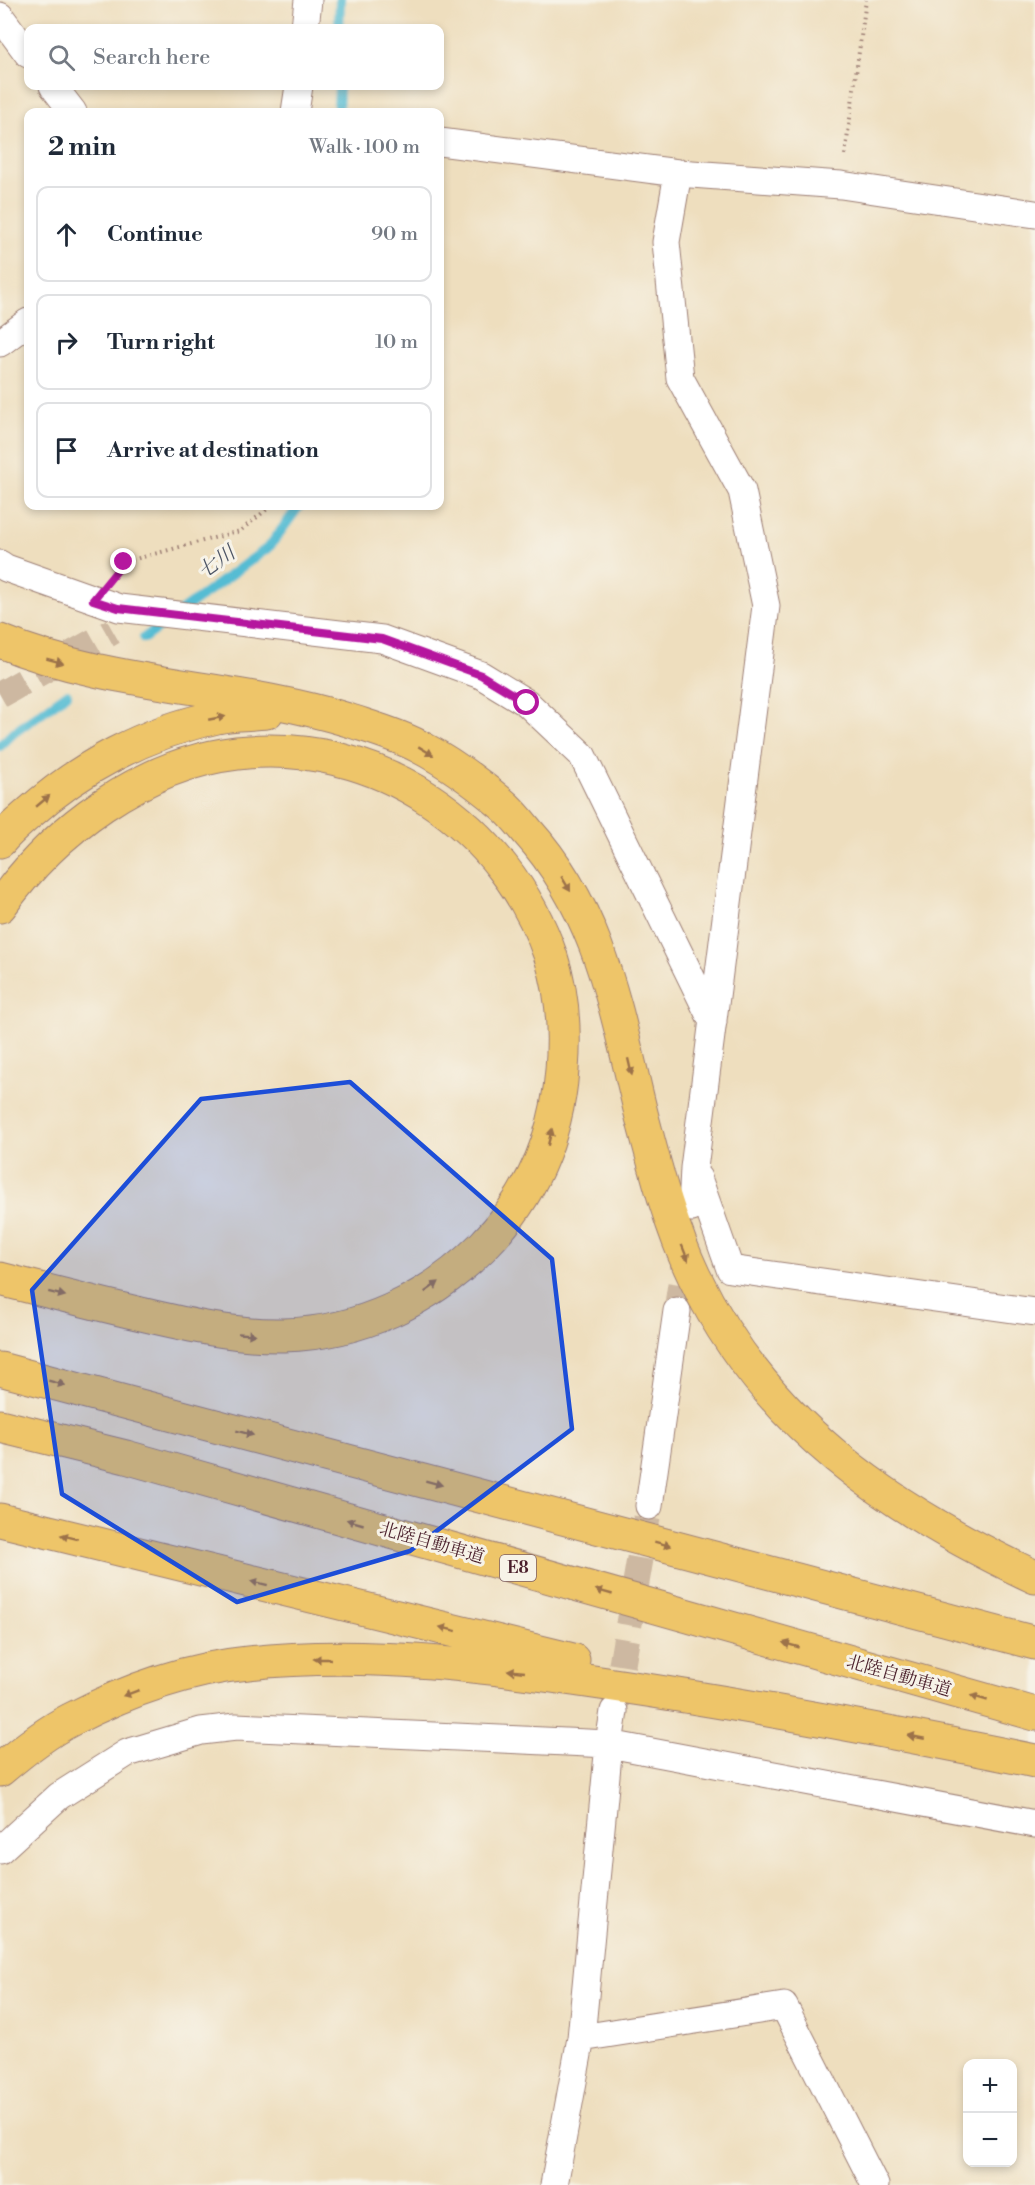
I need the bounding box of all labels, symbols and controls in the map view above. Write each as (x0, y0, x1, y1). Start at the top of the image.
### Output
search box (24, 24, 444, 90)
icon: search (45, 41, 78, 74)
text: Search here (93, 44, 210, 71)
text: 2 min (48, 131, 116, 163)
text: Walk · 100 m (309, 135, 420, 160)
icon: ahead (50, 218, 83, 251)
text: Continue (107, 221, 203, 248)
text: 90 m (371, 222, 418, 247)
icon: right (50, 326, 83, 359)
text: Turn right (107, 329, 215, 356)
text: 10 m (375, 330, 418, 355)
icon: arrive (50, 434, 83, 467)
text: Arrive at destination (107, 437, 319, 464)
water label: 七川 (193, 540, 242, 585)
route end (110, 548, 136, 574)
one-way arrow (46, 657, 64, 666)
route start (513, 689, 539, 715)
one-way arrow (207, 713, 226, 722)
one-way arrow (418, 745, 434, 756)
one-way arrow (35, 795, 50, 808)
one-way arrow (560, 876, 571, 892)
one-way arrow (626, 1057, 636, 1076)
one-way arrow (546, 1128, 555, 1146)
one-way arrow (680, 1245, 690, 1263)
one-way arrow (425, 1282, 440, 1294)
one-way arrow (48, 1289, 66, 1299)
one-way arrow (238, 1329, 257, 1338)
one-way arrow (47, 1379, 66, 1389)
one-way arrow (236, 1429, 254, 1438)
one-way arrow (425, 1479, 443, 1488)
one-way arrow (346, 1517, 364, 1526)
street label: 北陸自動車道 (377, 1517, 487, 1569)
one-way arrow (60, 1532, 78, 1542)
one-way arrow (654, 1539, 672, 1549)
road number: E8 (500, 1555, 536, 1581)
one-way arrow (249, 1578, 268, 1588)
one-way arrow (594, 1587, 612, 1596)
one-way arrow (439, 1624, 457, 1634)
one-way arrow (782, 1640, 800, 1649)
street label: 北陸自動車道 (844, 1650, 954, 1702)
one-way arrow (312, 1654, 331, 1664)
one-way arrow (507, 1666, 526, 1676)
one-way arrow (122, 1688, 140, 1698)
one-way arrow (970, 1693, 988, 1702)
one-way arrow (906, 1732, 925, 1741)
map controls (963, 2059, 1017, 2167)
button: + (963, 2059, 1017, 2113)
button: − (963, 2113, 1017, 2167)

